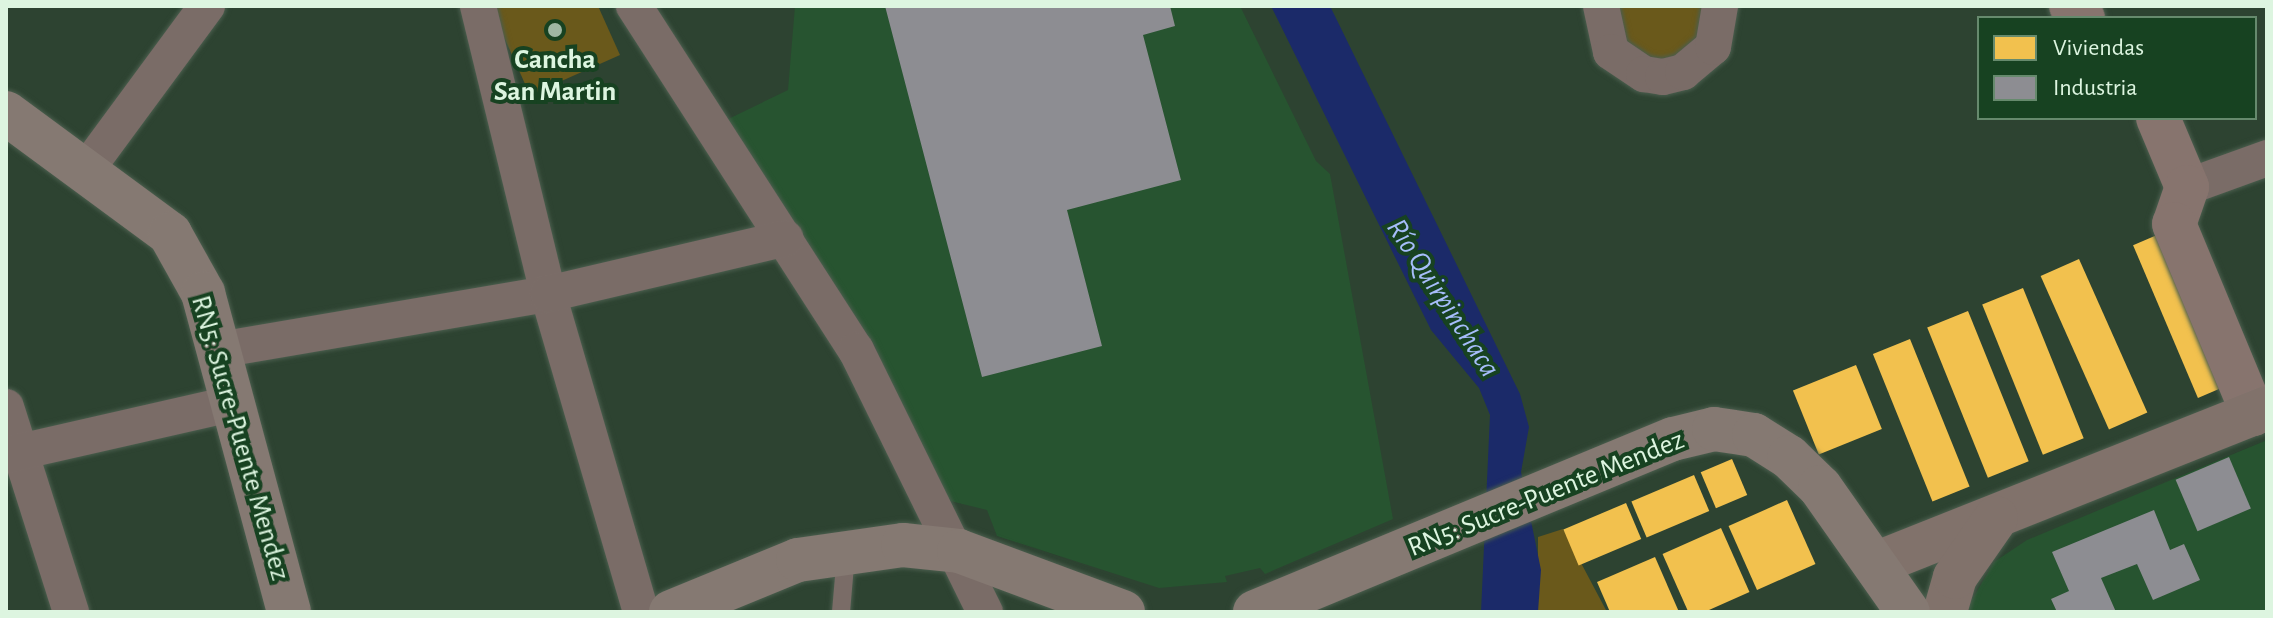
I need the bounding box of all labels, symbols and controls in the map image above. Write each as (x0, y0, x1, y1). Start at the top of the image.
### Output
legend (1977, 16, 2257, 120)
marker: Cancha San Martin (546, 21, 564, 39)
text: Viviendas (2053, 36, 2144, 60)
place label: Cancha San Martin (494, 43, 616, 109)
text: Industria (2053, 76, 2137, 100)
water label: Río Quirpinchaca (1378, 212, 1508, 384)
street label: RN5: Sucre-Puente Mendez (183, 292, 297, 584)
street label: RN5: Sucre-Puente Mendez (1403, 423, 1689, 565)

